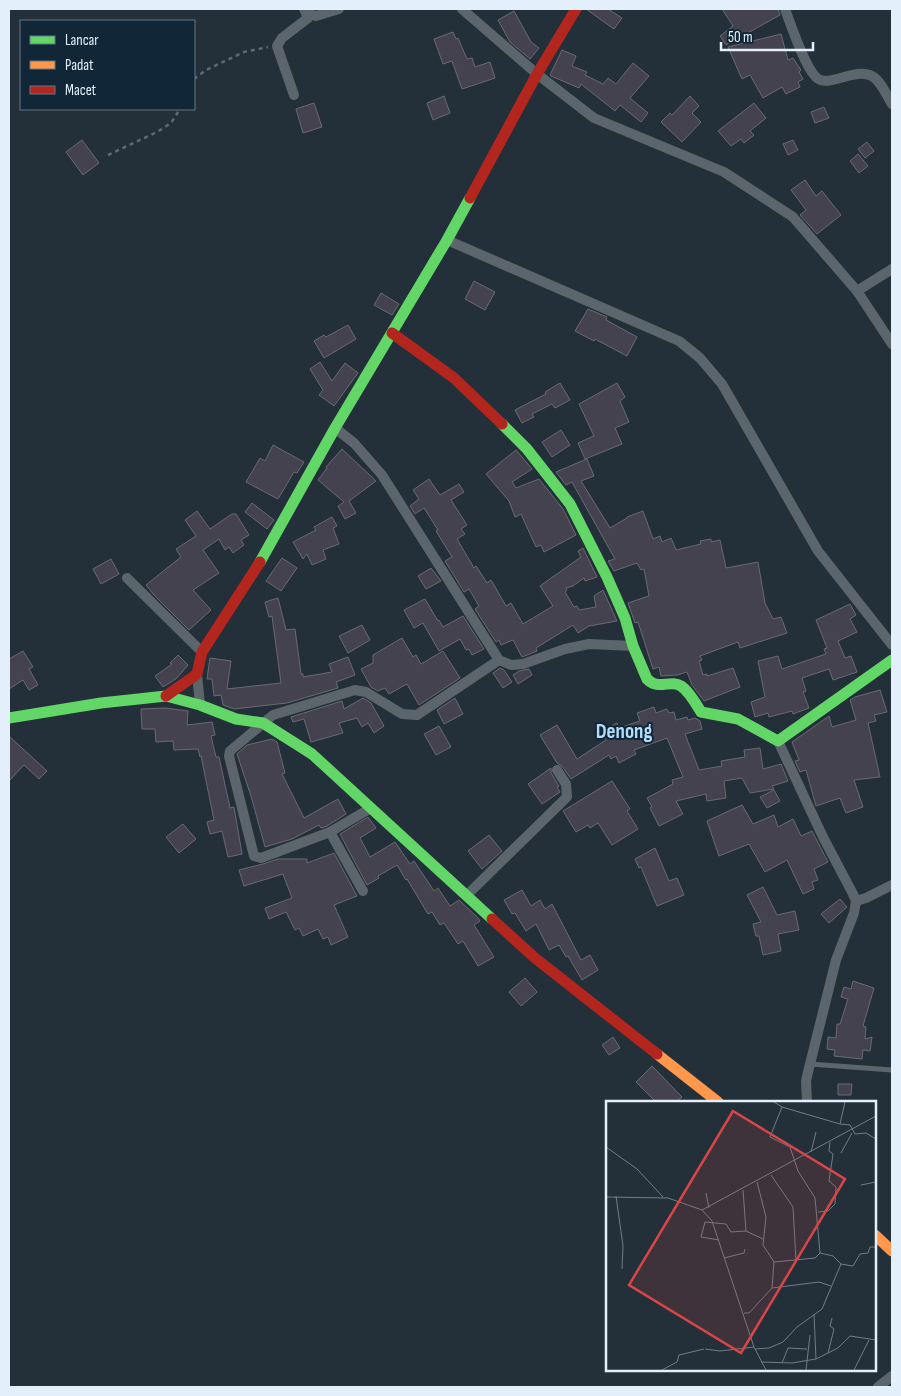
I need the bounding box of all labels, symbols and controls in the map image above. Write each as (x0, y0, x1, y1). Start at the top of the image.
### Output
legend (20, 20, 195, 110)
scale bar (721, 20, 814, 52)
text: 50 m (728, 28, 753, 47)
text: Lancar (65, 31, 99, 50)
text: Padat (65, 56, 94, 75)
text: Macet (65, 81, 97, 100)
district label: Denong (596, 719, 652, 744)
inset map (606, 1101, 876, 1371)

